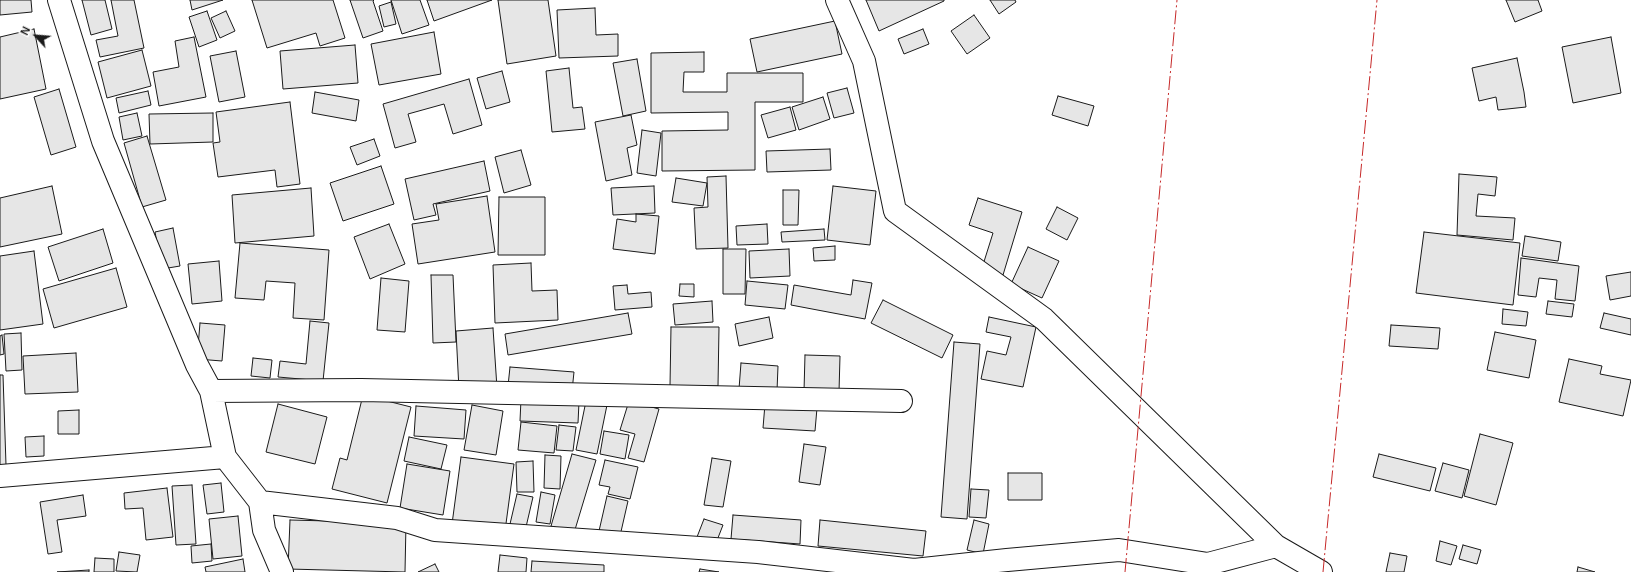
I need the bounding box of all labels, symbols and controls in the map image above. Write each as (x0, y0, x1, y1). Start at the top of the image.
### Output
north arrow (16, 16, 56, 56)
text: N (18, 25, 32, 37)

